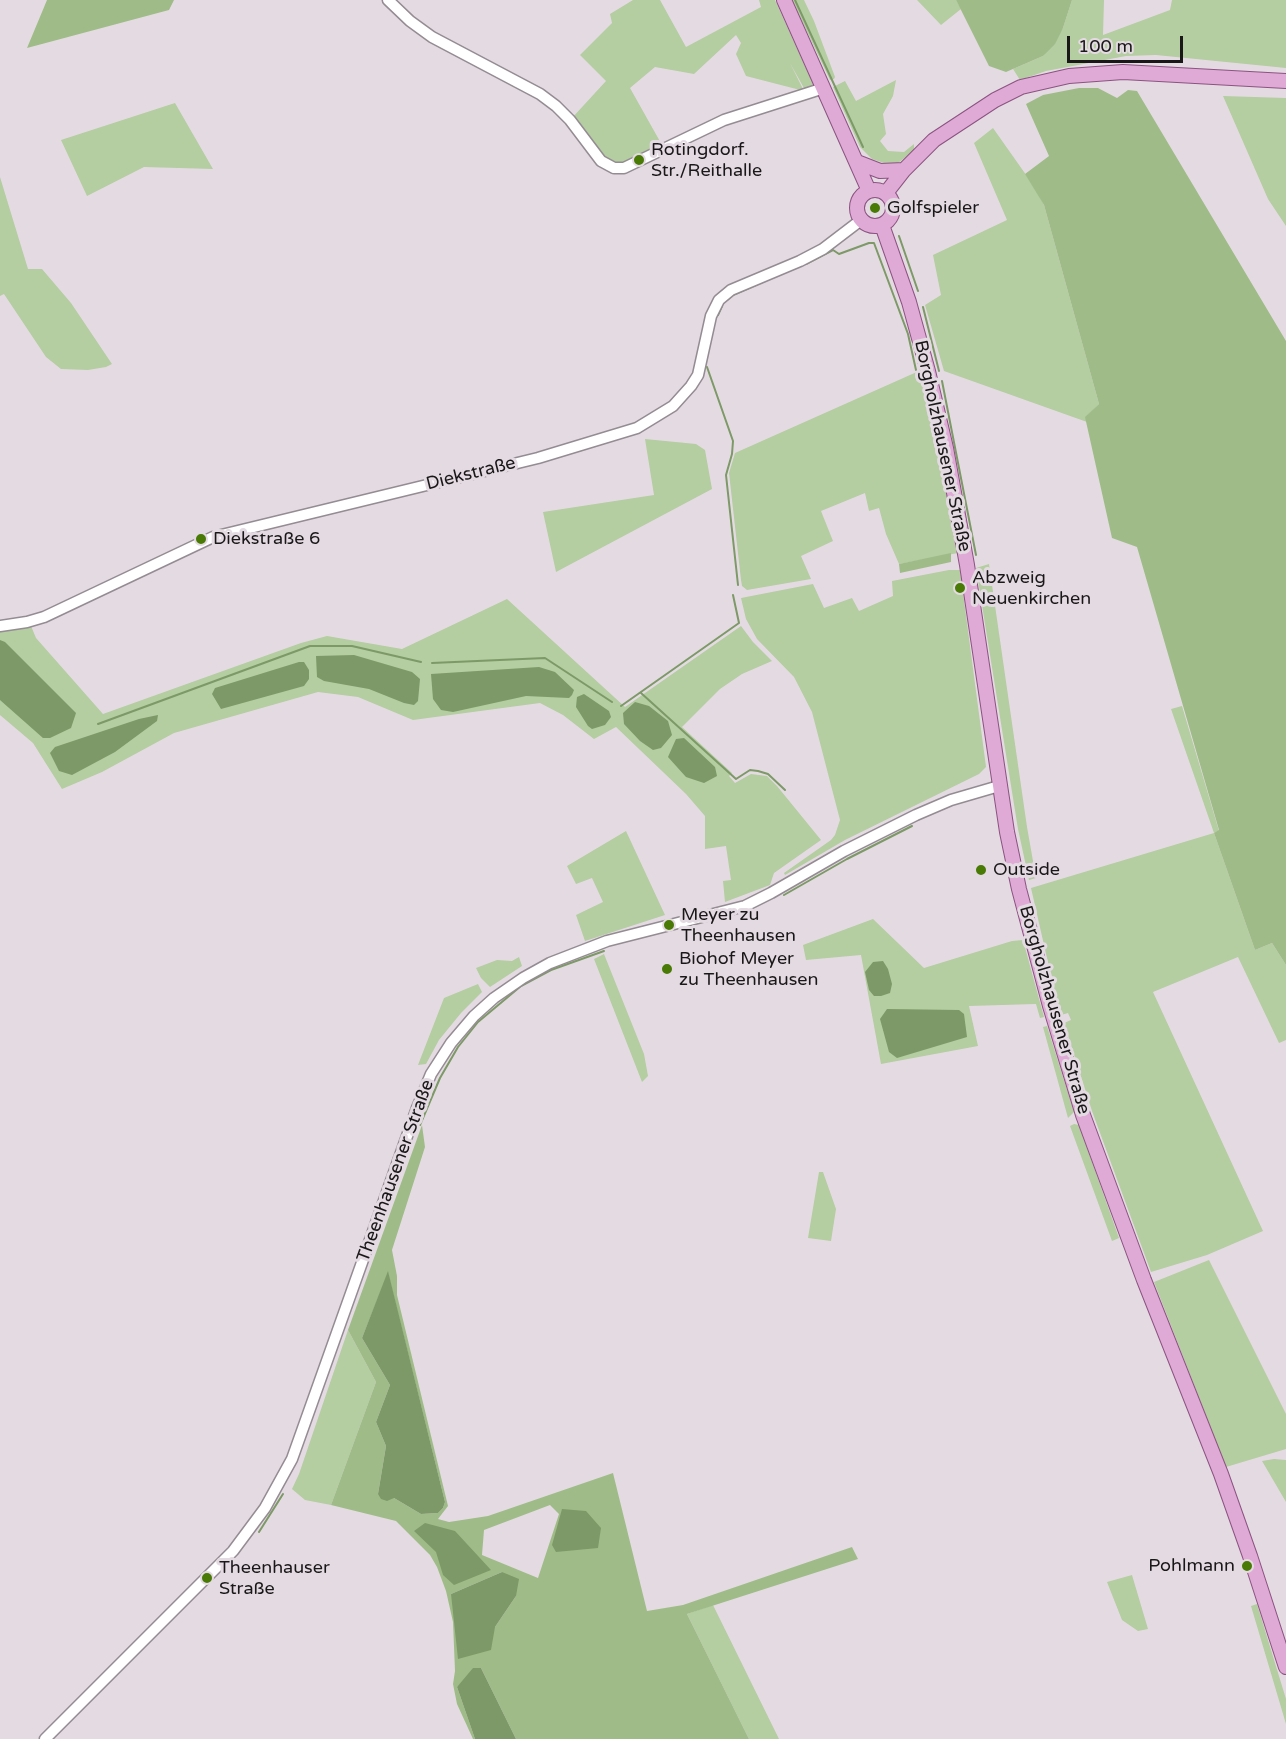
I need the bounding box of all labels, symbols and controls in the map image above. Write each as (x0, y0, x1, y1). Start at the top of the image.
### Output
scale bar (1070, 24, 1186, 62)
text: 100 m (1078, 35, 1133, 57)
place label: Rotingdorf. Str./Reithalle (651, 139, 762, 182)
marker: Rotingdorf. Str./Reithalle (632, 153, 646, 167)
place label: Golfspieler (887, 197, 979, 219)
marker: Golfspieler (868, 201, 882, 215)
street label: Borgholzhausener Straße (909, 338, 975, 554)
street label: Diekstraße (424, 452, 518, 496)
place label: Diekstraße 6 (213, 528, 320, 550)
marker: Diekstraße 6 (194, 532, 208, 546)
place label: Abzweig Neuenkirchen (972, 567, 1091, 610)
marker: Abzweig Neuenkirchen (953, 581, 967, 595)
place label: Outside (993, 859, 1060, 881)
marker: Outside (974, 863, 988, 877)
street label: Borgholzhausener Straße (1014, 903, 1094, 1117)
place label: Meyer zu Theenhausen (681, 904, 796, 946)
marker: Meyer zu Theenhausen (662, 918, 676, 932)
place label: Biohof Meyer zu Theenhausen (679, 948, 819, 990)
marker: Biohof Meyer zu Theenhausen (660, 962, 674, 976)
street label: Theenhausener Straße (353, 1077, 439, 1265)
place label: Pohlmann (1148, 1555, 1235, 1577)
place label: Theenhauser Straße (219, 1557, 330, 1600)
marker: Pohlmann (1240, 1559, 1254, 1573)
marker: Theenhauser Straße (200, 1571, 214, 1585)

